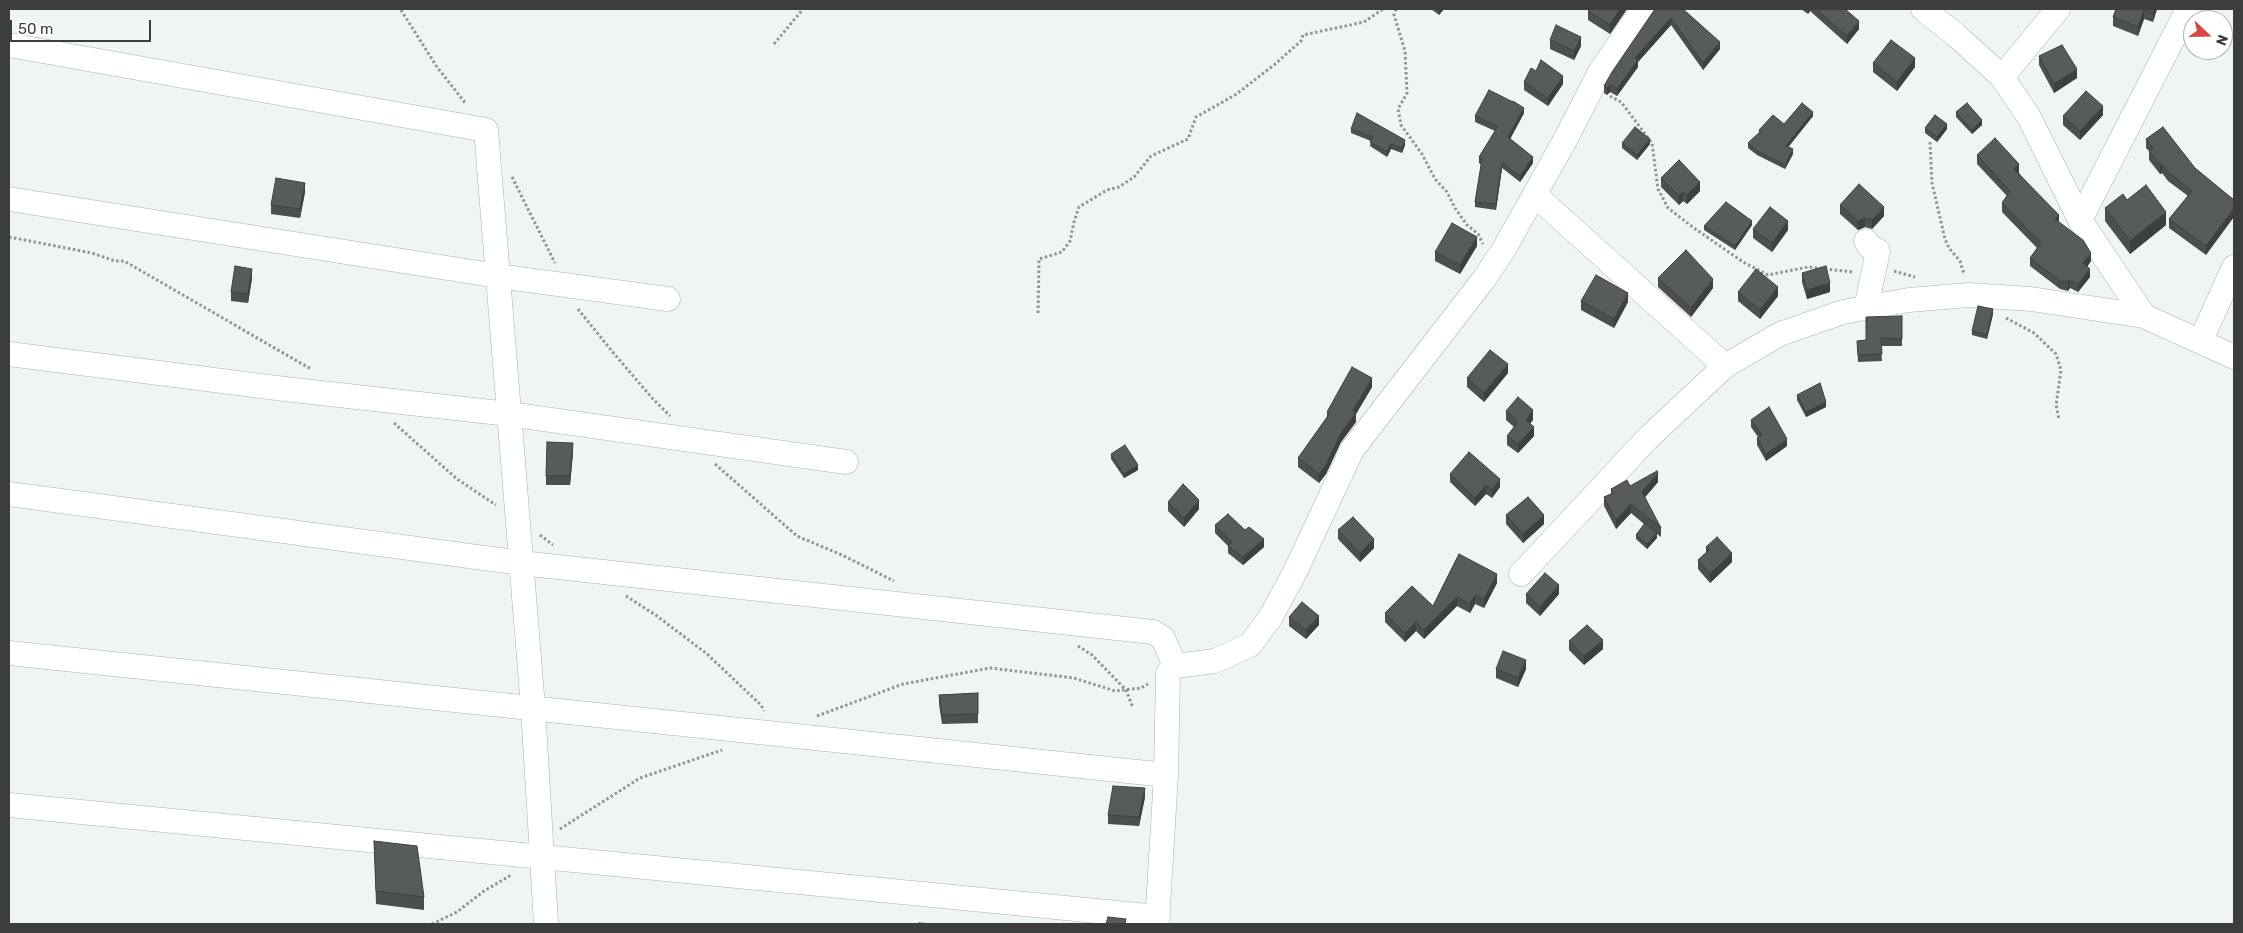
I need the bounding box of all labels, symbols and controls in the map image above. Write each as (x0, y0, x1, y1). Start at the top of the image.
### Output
scale bar (12, 10, 154, 42)
north arrow (2183, 10, 2233, 60)
text: 50 m (18, 20, 53, 38)
text: N (2212, 32, 2231, 48)

